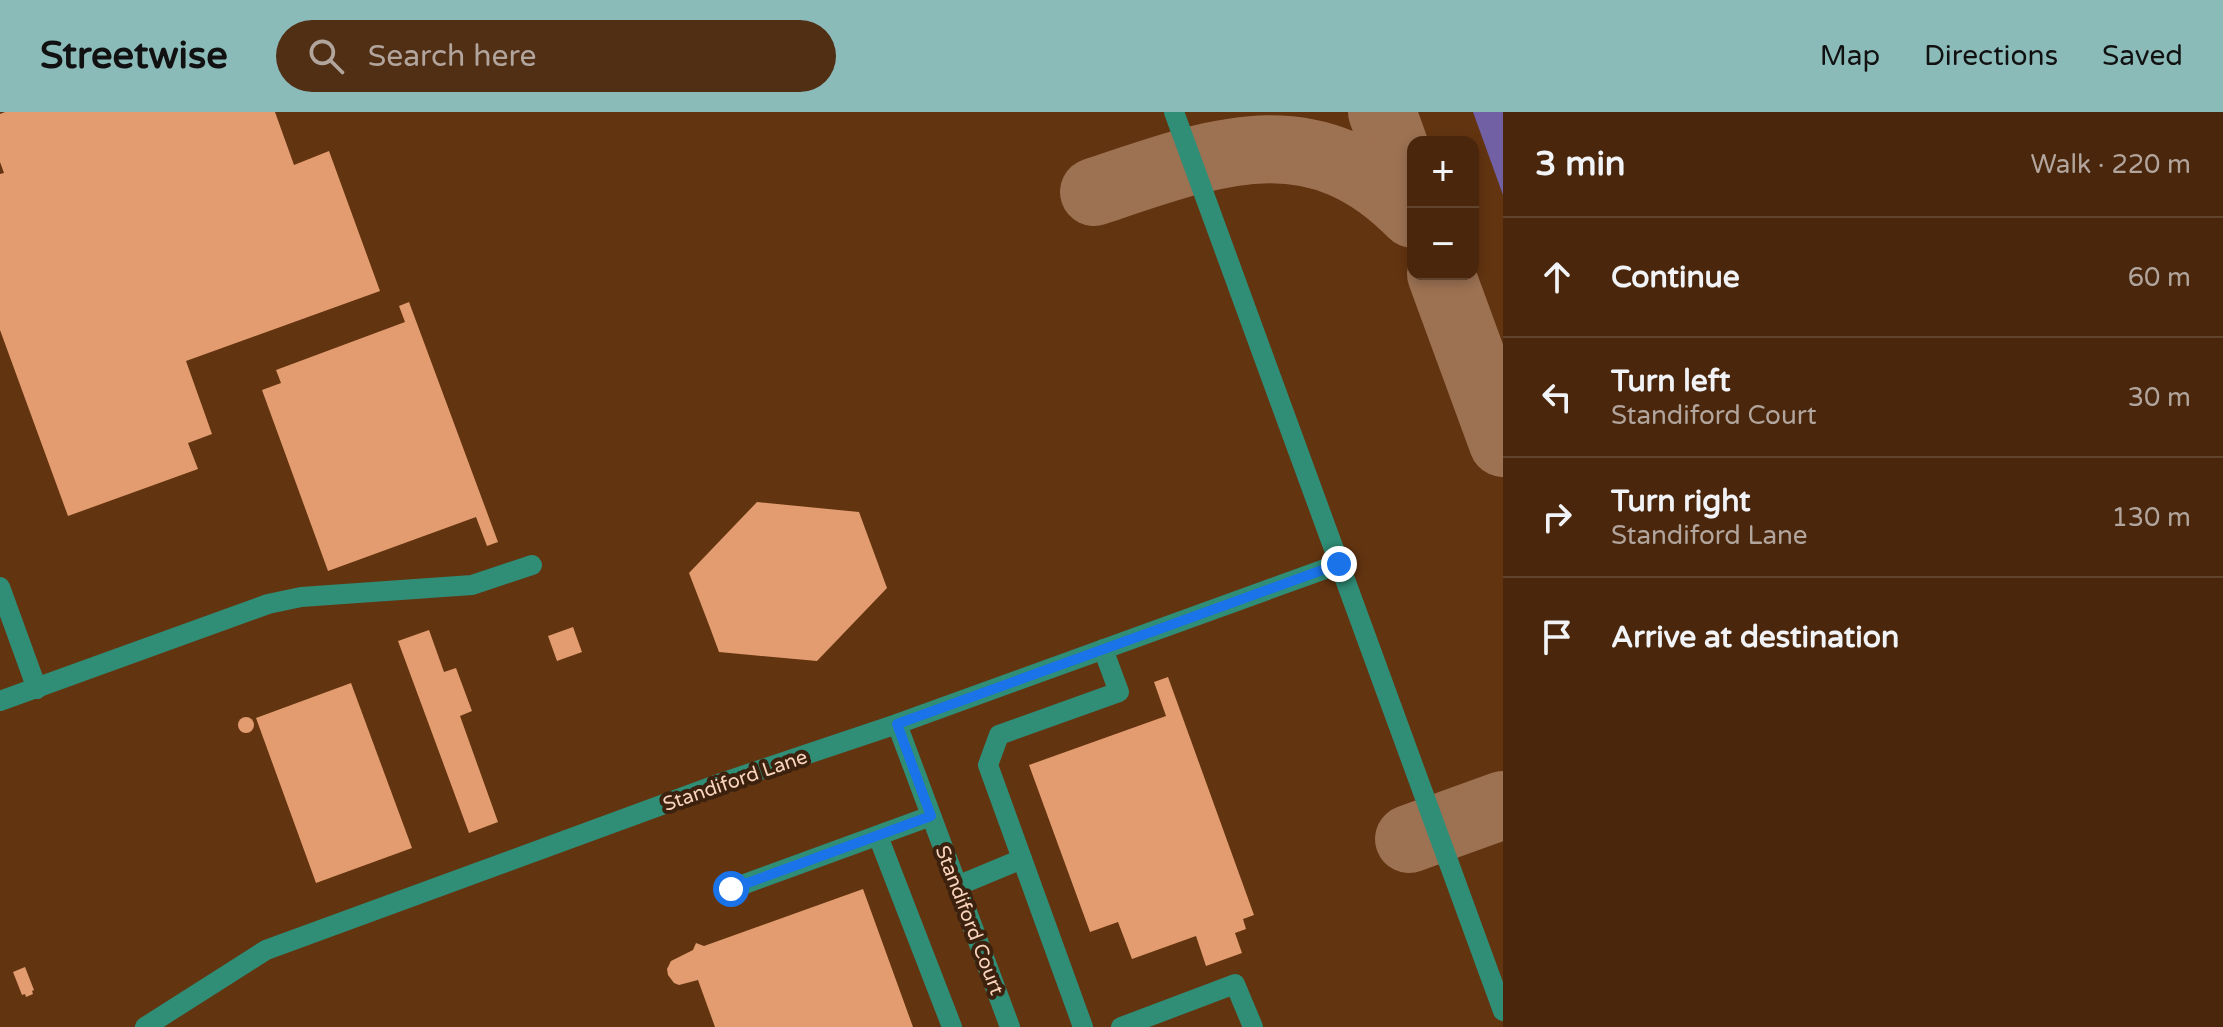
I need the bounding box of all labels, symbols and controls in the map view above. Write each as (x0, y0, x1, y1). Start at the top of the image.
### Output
search box (276, 20, 836, 92)
text: Streetwise (40, 33, 228, 79)
icon: search (304, 34, 348, 78)
text: Search here (368, 38, 536, 75)
text: Map (1820, 39, 1880, 73)
text: Directions (1924, 39, 2058, 73)
text: Saved (2102, 39, 2183, 73)
map controls (1407, 136, 1479, 280)
button: + (1407, 136, 1479, 208)
text: 3 min (1535, 144, 1626, 185)
text: Walk · 220 m (2031, 149, 2191, 180)
button: − (1407, 208, 1479, 280)
icon: ahead (1535, 255, 1579, 299)
text: Continue (1611, 259, 1740, 296)
text: 60 m (2128, 262, 2191, 293)
text: Turn left (1611, 363, 1730, 400)
icon: left (1535, 375, 1579, 419)
text: 30 m (2128, 382, 2191, 413)
text: Standiford Court (1611, 400, 1817, 431)
text: Turn right (1611, 483, 1751, 520)
icon: right (1535, 495, 1579, 539)
text: 130 m (2111, 502, 2191, 533)
text: Standiford Lane (1611, 520, 1808, 551)
route end (1321, 546, 1357, 582)
icon: arrive (1535, 615, 1579, 659)
text: Arrive at destination (1611, 619, 1899, 656)
street label: Standiford Lane (660, 745, 811, 817)
street label: Standiford Court (930, 842, 1009, 999)
route start (713, 871, 749, 907)

